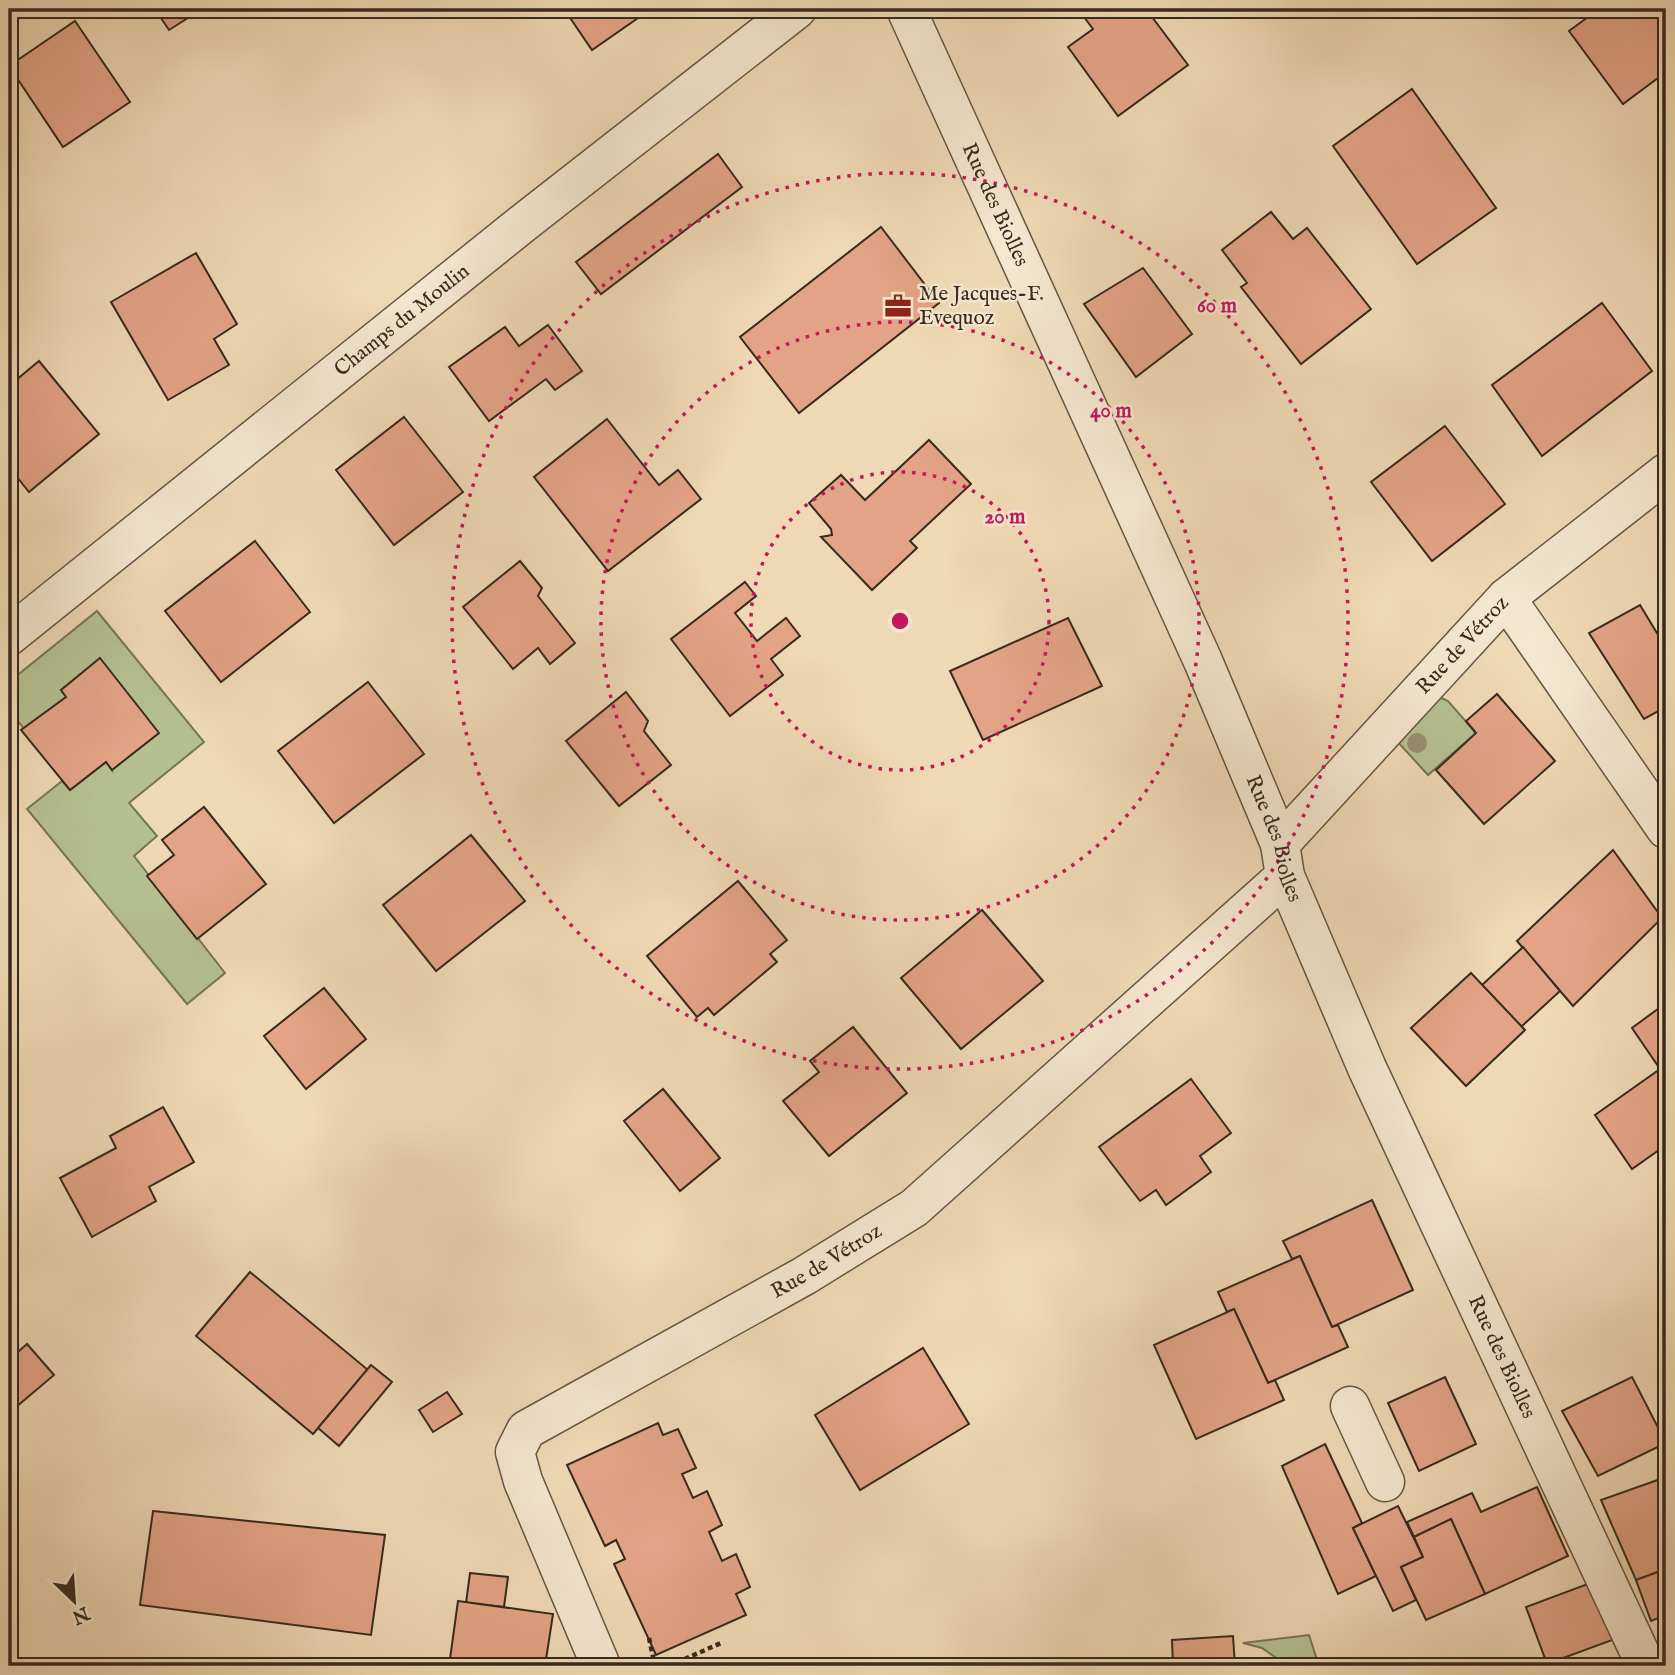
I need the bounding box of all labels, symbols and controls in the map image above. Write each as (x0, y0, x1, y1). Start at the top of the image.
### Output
street label: Rue des Biolles (955, 139, 1035, 271)
street label: Champs du Moulin (329, 258, 475, 383)
place label: Me Jacques-F. Evequoz (919, 281, 1044, 332)
office icon: Me Jacques-F. Evequoz (883, 291, 913, 321)
text: 60 m (1197, 293, 1238, 320)
text: 40 m (1090, 398, 1132, 425)
text: 20 m (985, 504, 1026, 531)
street label: Rue de Vétroz (1411, 590, 1515, 700)
centre of rings (888, 609, 912, 633)
street label: Rue des Biolles (1239, 771, 1308, 906)
street label: Rue de Vétroz (766, 1218, 887, 1305)
street label: Rue des Biolles (1461, 1291, 1542, 1423)
north arrow (38, 1566, 108, 1636)
text: N (67, 1600, 94, 1629)

